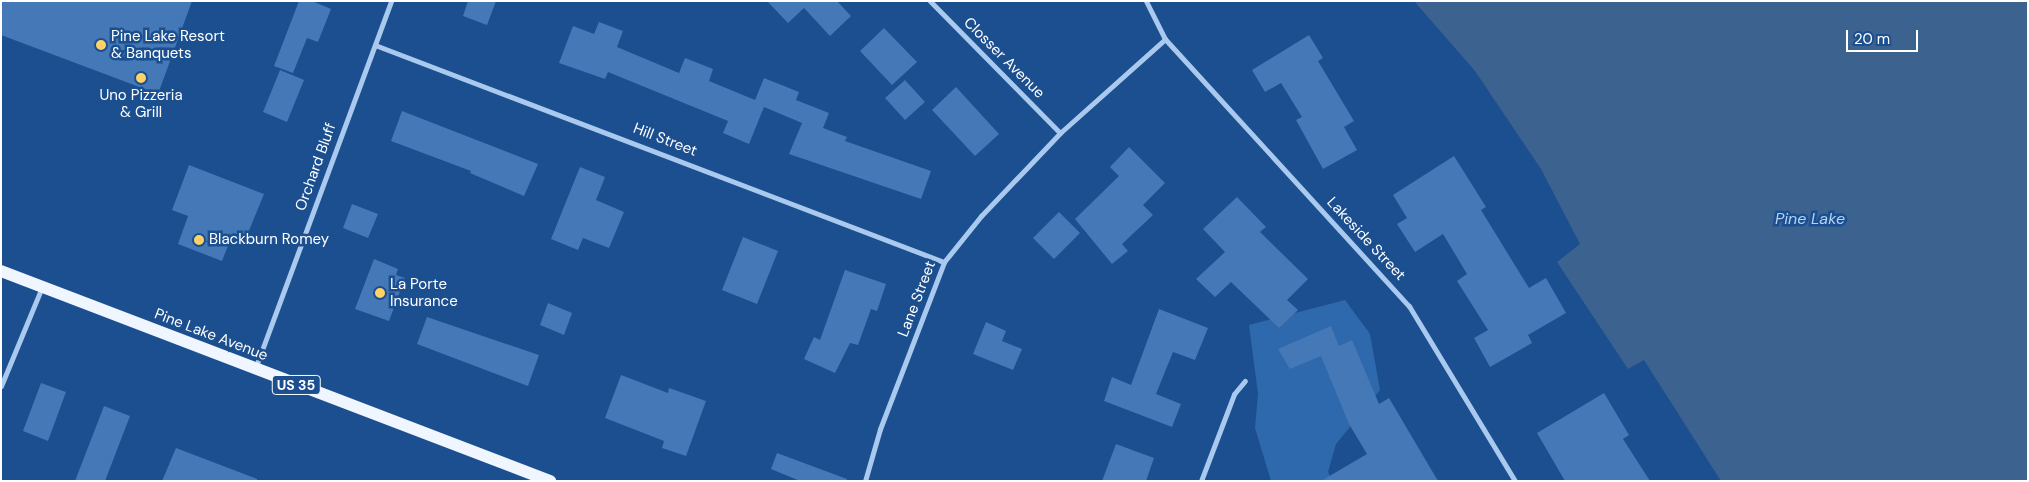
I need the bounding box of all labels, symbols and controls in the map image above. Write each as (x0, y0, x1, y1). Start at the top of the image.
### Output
street label: Closser Avenue (960, 14, 1048, 102)
scale bar (1849, 20, 1922, 52)
place label: Pine Lake Resort & Banquets (111, 27, 225, 62)
text: 20 m (1854, 29, 1890, 49)
marker: Pine Lake Resort & Banquets (95, 39, 107, 51)
marker: Uno Pizzeria & Grill (135, 72, 147, 84)
place label: Uno Pizzeria & Grill (99, 86, 183, 121)
street label: Hill Street (630, 120, 700, 160)
street label: Orchard Bluff (292, 121, 340, 213)
street label: Lakeside Street (1323, 194, 1409, 284)
water label: Pine Lake (1775, 209, 1845, 229)
place label: Blackburn Romey (209, 231, 329, 249)
marker: Blackburn Romey (193, 234, 205, 246)
street label: Lane Street (894, 259, 940, 339)
place label: La Porte Insurance (390, 275, 458, 310)
marker: La Porte Insurance (374, 287, 386, 299)
street label: Pine Lake Avenue (152, 305, 270, 365)
road number: US 35 (271, 374, 321, 396)

